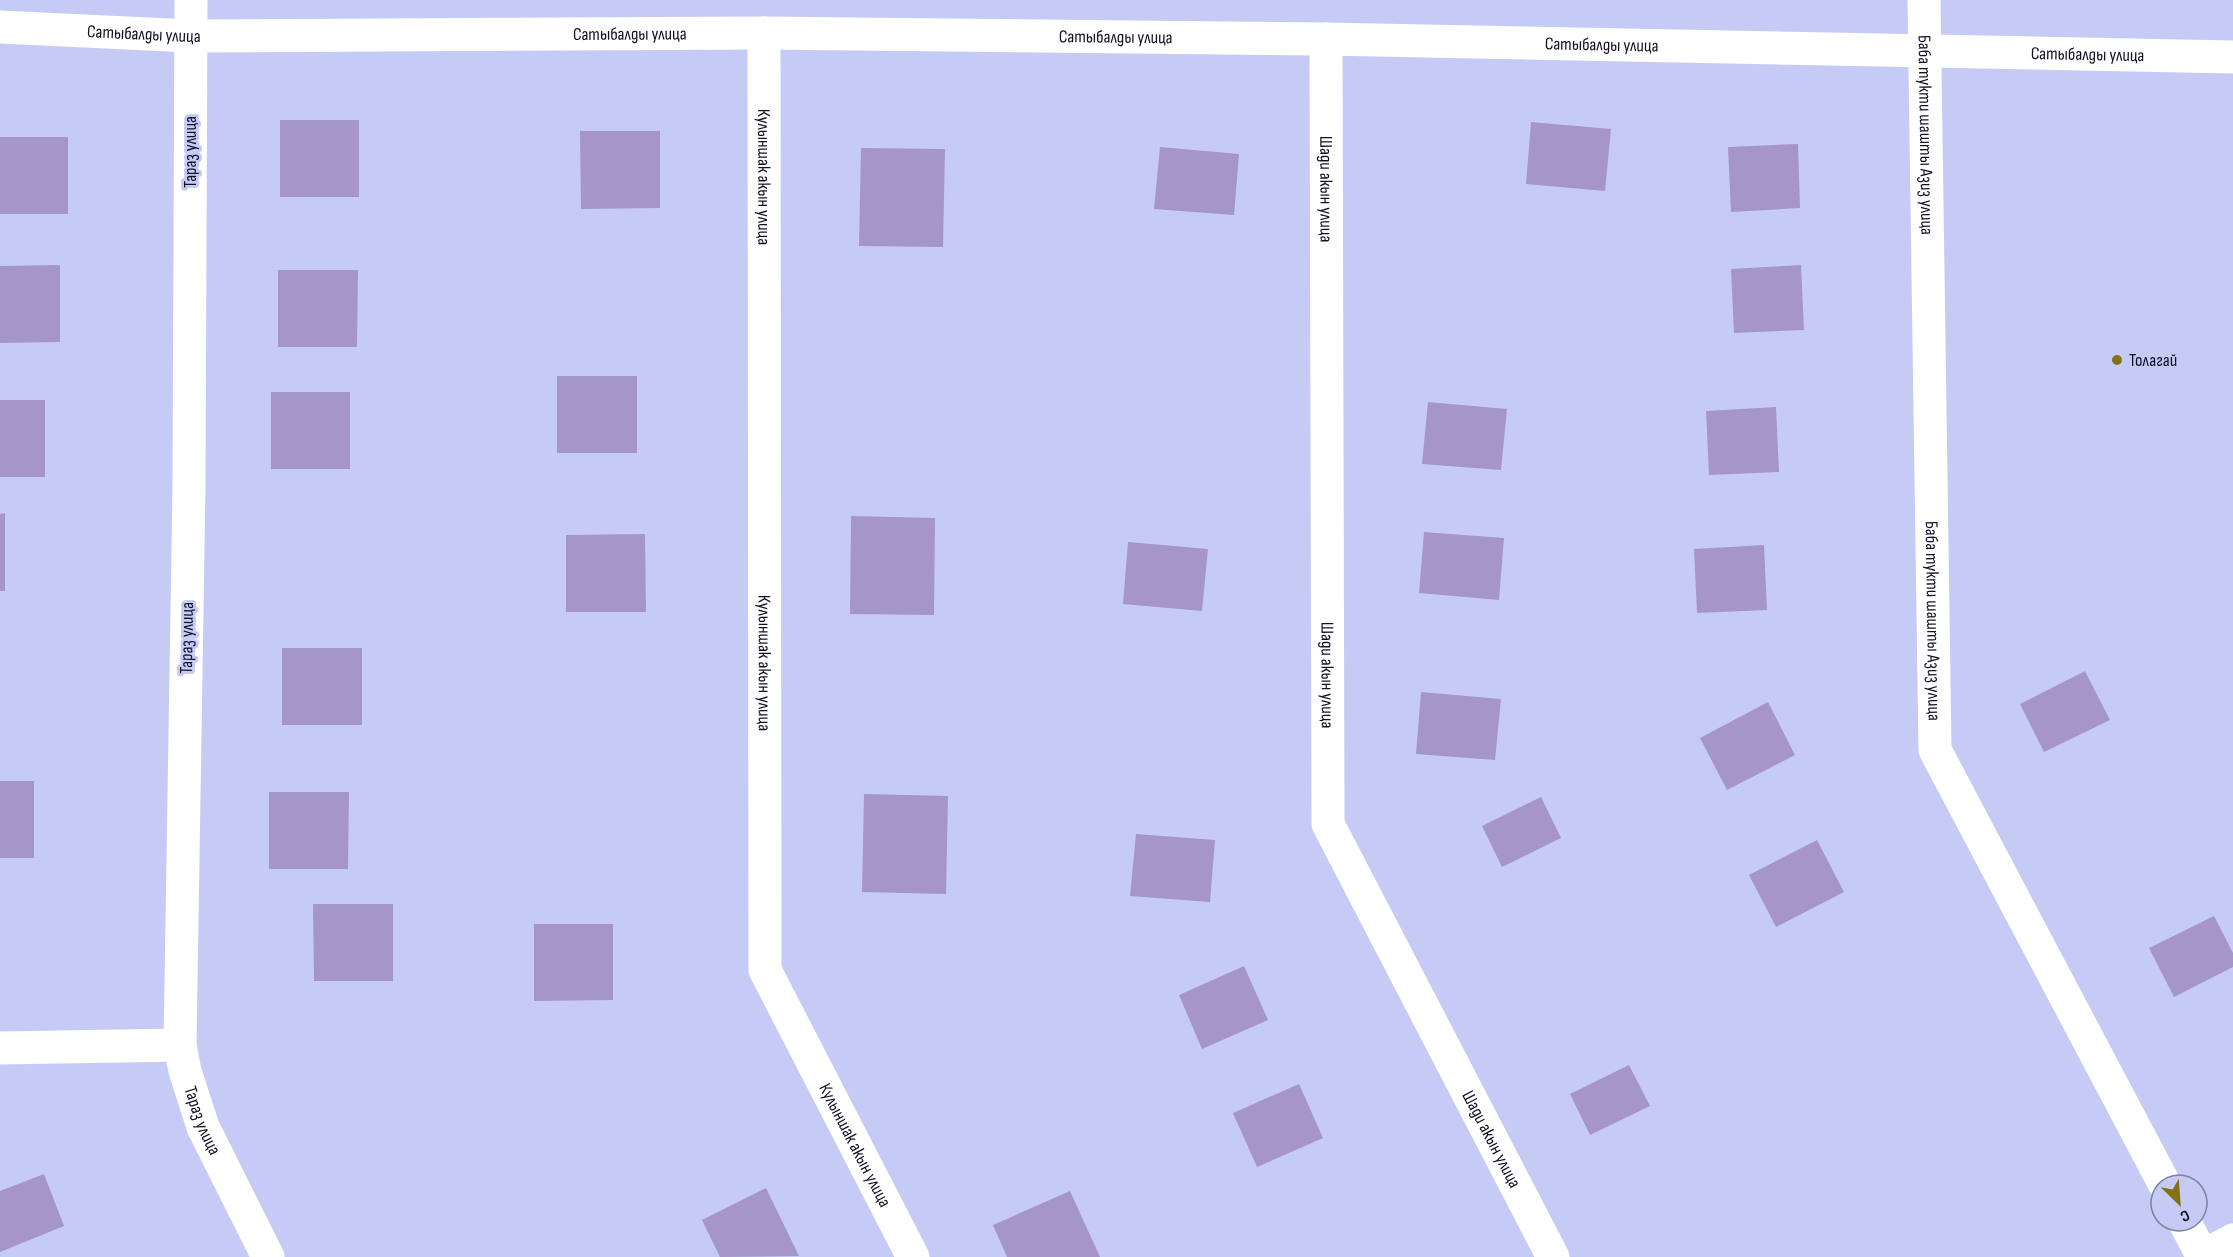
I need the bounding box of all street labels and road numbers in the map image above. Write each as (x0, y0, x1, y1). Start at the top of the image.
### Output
street label: Сатыбалды улица (87, 21, 201, 47)
street label: Сатыбалды улица (573, 23, 687, 44)
street label: Сатыбалды улица (1059, 26, 1173, 48)
street label: Сатыбалды улица (1545, 33, 1659, 56)
street label: Баба тукти шашты Азиз улица (1914, 35, 1938, 235)
street label: Сатыбалды улица (2031, 42, 2145, 66)
street label: Кулыншак акын улица (754, 109, 775, 245)
street label: Тараз улица (180, 116, 201, 188)
street label: Шади акын улица (1316, 136, 1337, 242)
street label: Баба тукти шашты Азиз улица (1921, 521, 1945, 721)
street label: Кулыншак акын улица (754, 595, 775, 731)
street label: Тараз улица (176, 602, 198, 674)
street label: Шади акын улица (1317, 622, 1338, 728)
street label: Кулыншак акын улица (815, 1080, 896, 1211)
street label: Тараз улица (180, 1083, 226, 1158)
street label: Шади акын улица (1458, 1087, 1526, 1191)

